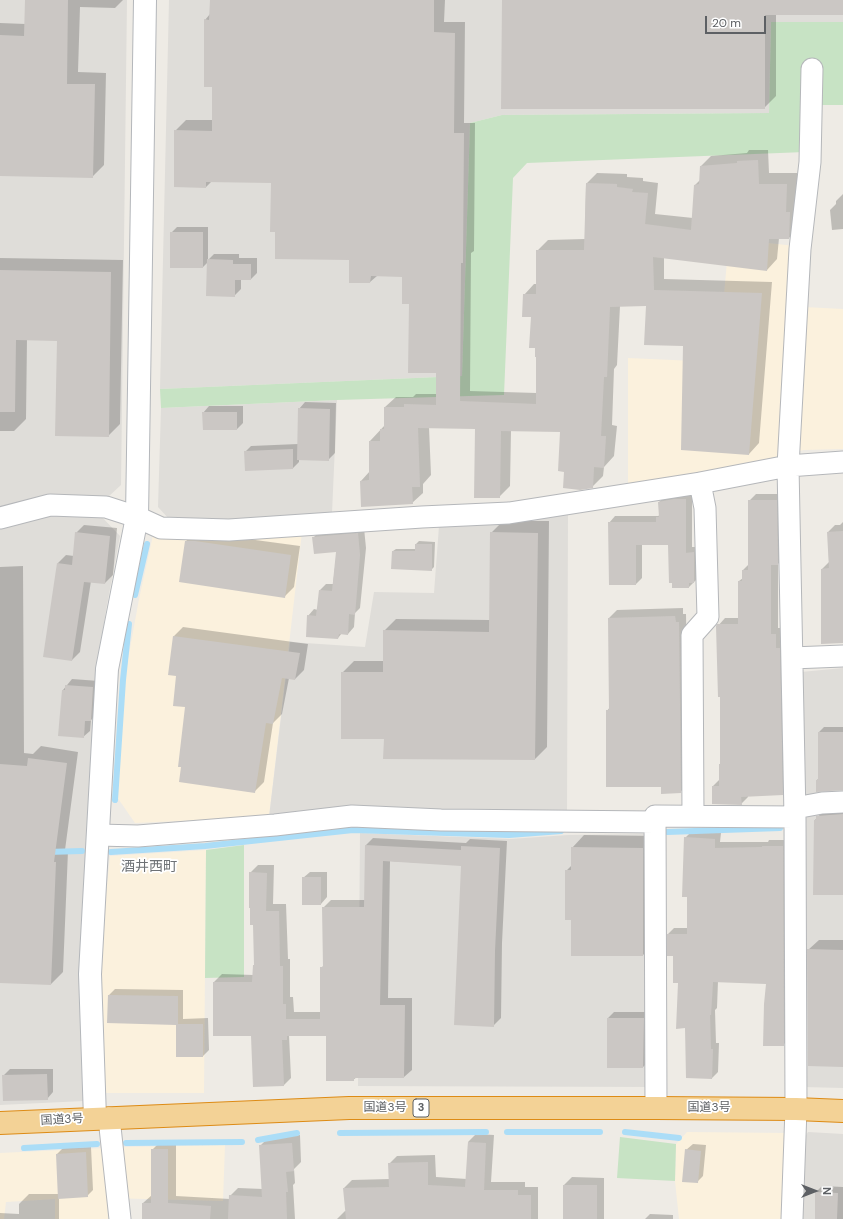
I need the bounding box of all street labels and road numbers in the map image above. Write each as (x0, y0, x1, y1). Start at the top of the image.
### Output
road number: 3 (413, 1099, 429, 1117)
street label: 国道3号 (363, 1101, 407, 1115)
street label: 国道3号 (687, 1101, 731, 1115)
street label: 国道3号 (40, 1112, 84, 1128)

